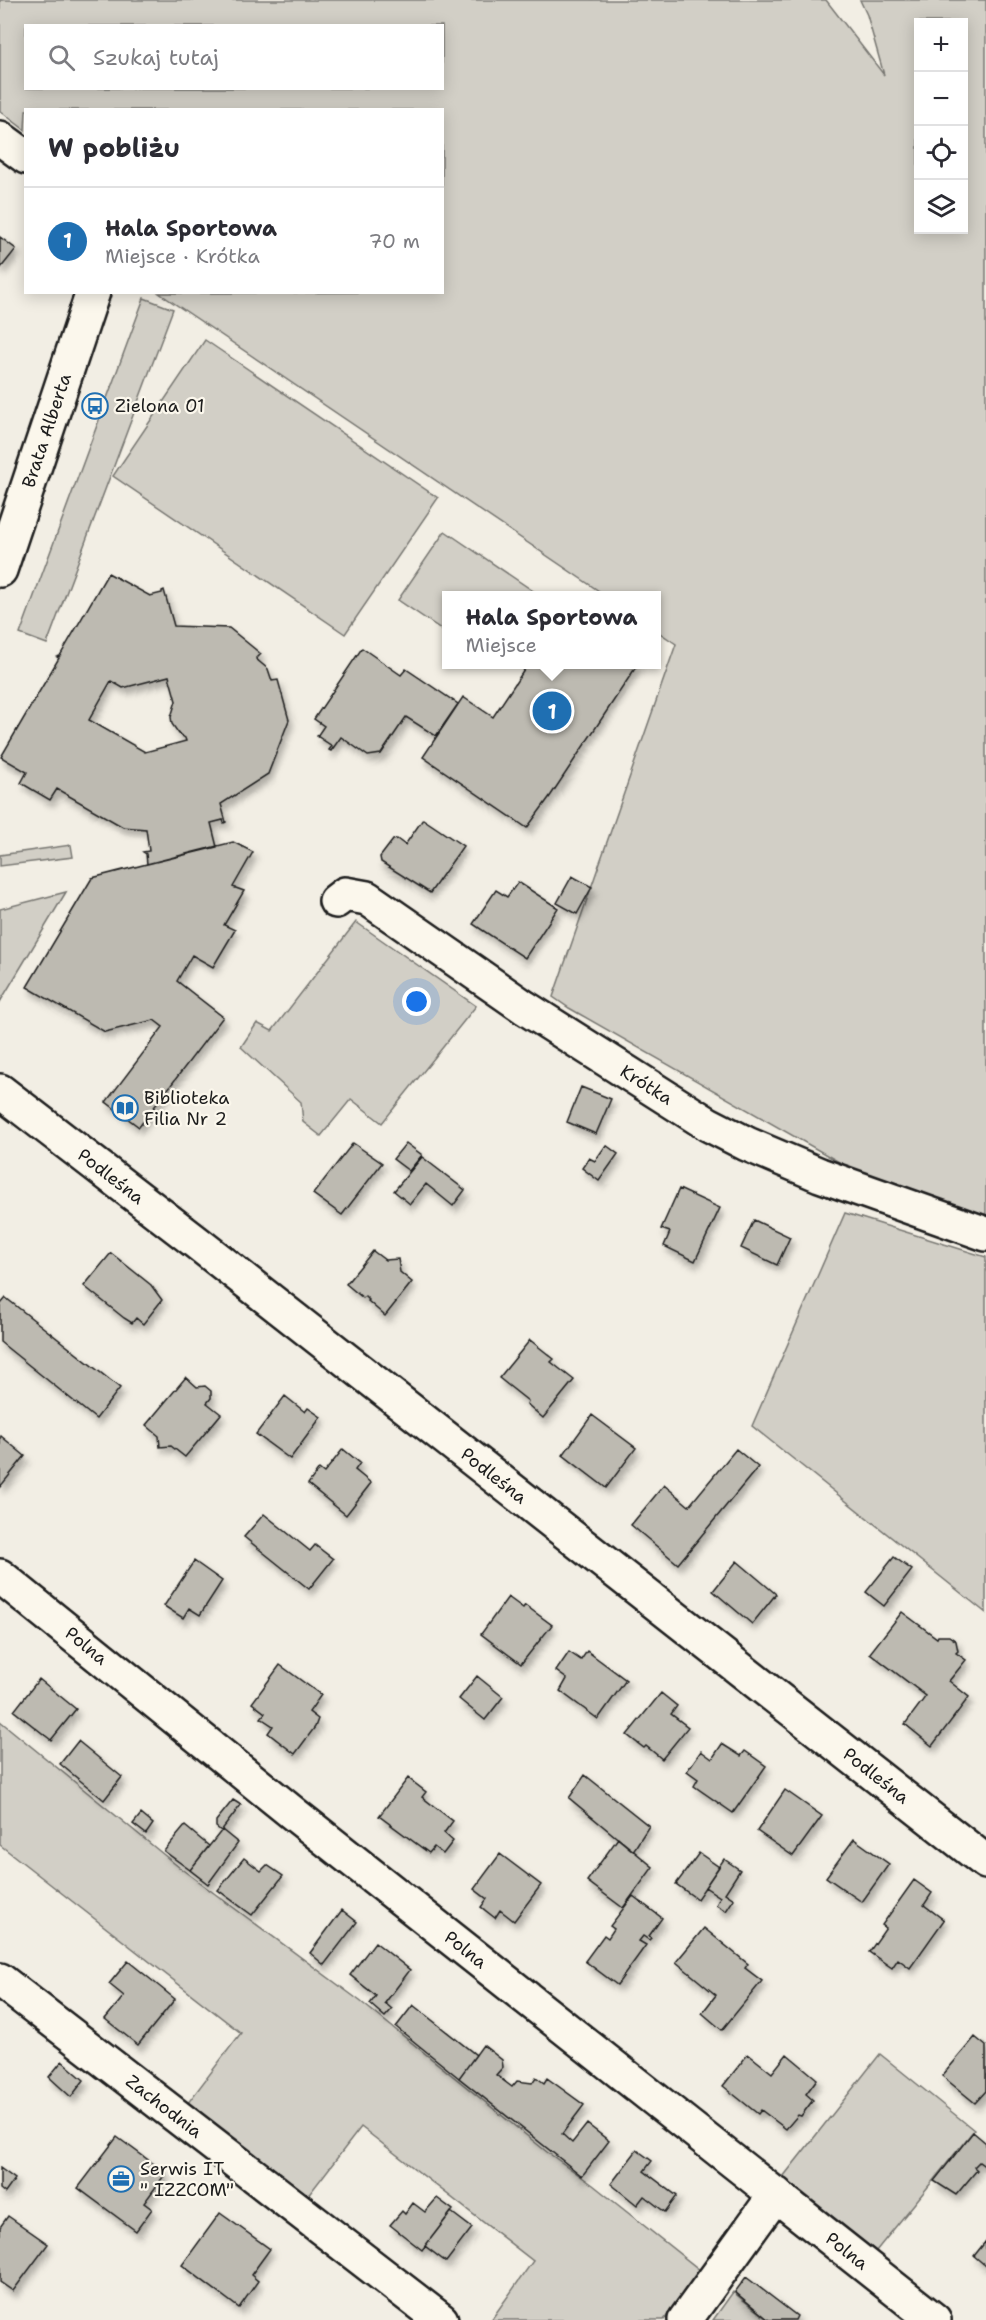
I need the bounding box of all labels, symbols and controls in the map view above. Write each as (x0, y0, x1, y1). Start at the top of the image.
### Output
map controls (914, 18, 968, 234)
button: + (914, 18, 968, 72)
search box (24, 24, 444, 90)
icon: search (45, 41, 78, 74)
text: Szukaj tutaj (93, 43, 219, 72)
button: − (914, 72, 968, 126)
button: locate (914, 126, 968, 180)
text: W pobliżu (48, 130, 180, 165)
button: layers (914, 180, 968, 234)
text: Hala Sportowa (105, 214, 277, 243)
text: 1 (63, 228, 72, 254)
text: 70 m (368, 228, 420, 254)
text: Miejsce · Krótka (105, 243, 260, 269)
street label: Brata Alberta (16, 370, 77, 491)
bus stop icon: Zielona 01 (80, 391, 110, 421)
place label: Zielona 01 (115, 394, 205, 418)
popup (442, 591, 661, 669)
text: Hala Sportowa (465, 603, 638, 632)
text: Miejsce (465, 632, 537, 658)
pin: 1 (532, 688, 572, 734)
your location (402, 987, 431, 1016)
street label: Krótka (616, 1059, 677, 1111)
place label: Biblioteka Filia Nr 2 (144, 1086, 229, 1131)
library icon: Biblioteka Filia Nr 2 (110, 1093, 140, 1123)
street label: Podleśna (73, 1143, 149, 1210)
street label: Podleśna (456, 1442, 532, 1509)
street label: Polna (60, 1621, 113, 1670)
street label: Podleśna (838, 1742, 914, 1809)
street label: Polna (439, 1925, 492, 1974)
street label: Zachodnia (121, 2069, 207, 2144)
place label: Serwis IT " IZZCOM" (140, 2157, 234, 2202)
office icon: Serwis IT " IZZCOM" (106, 2164, 136, 2194)
street label: Polna (820, 2227, 873, 2275)

